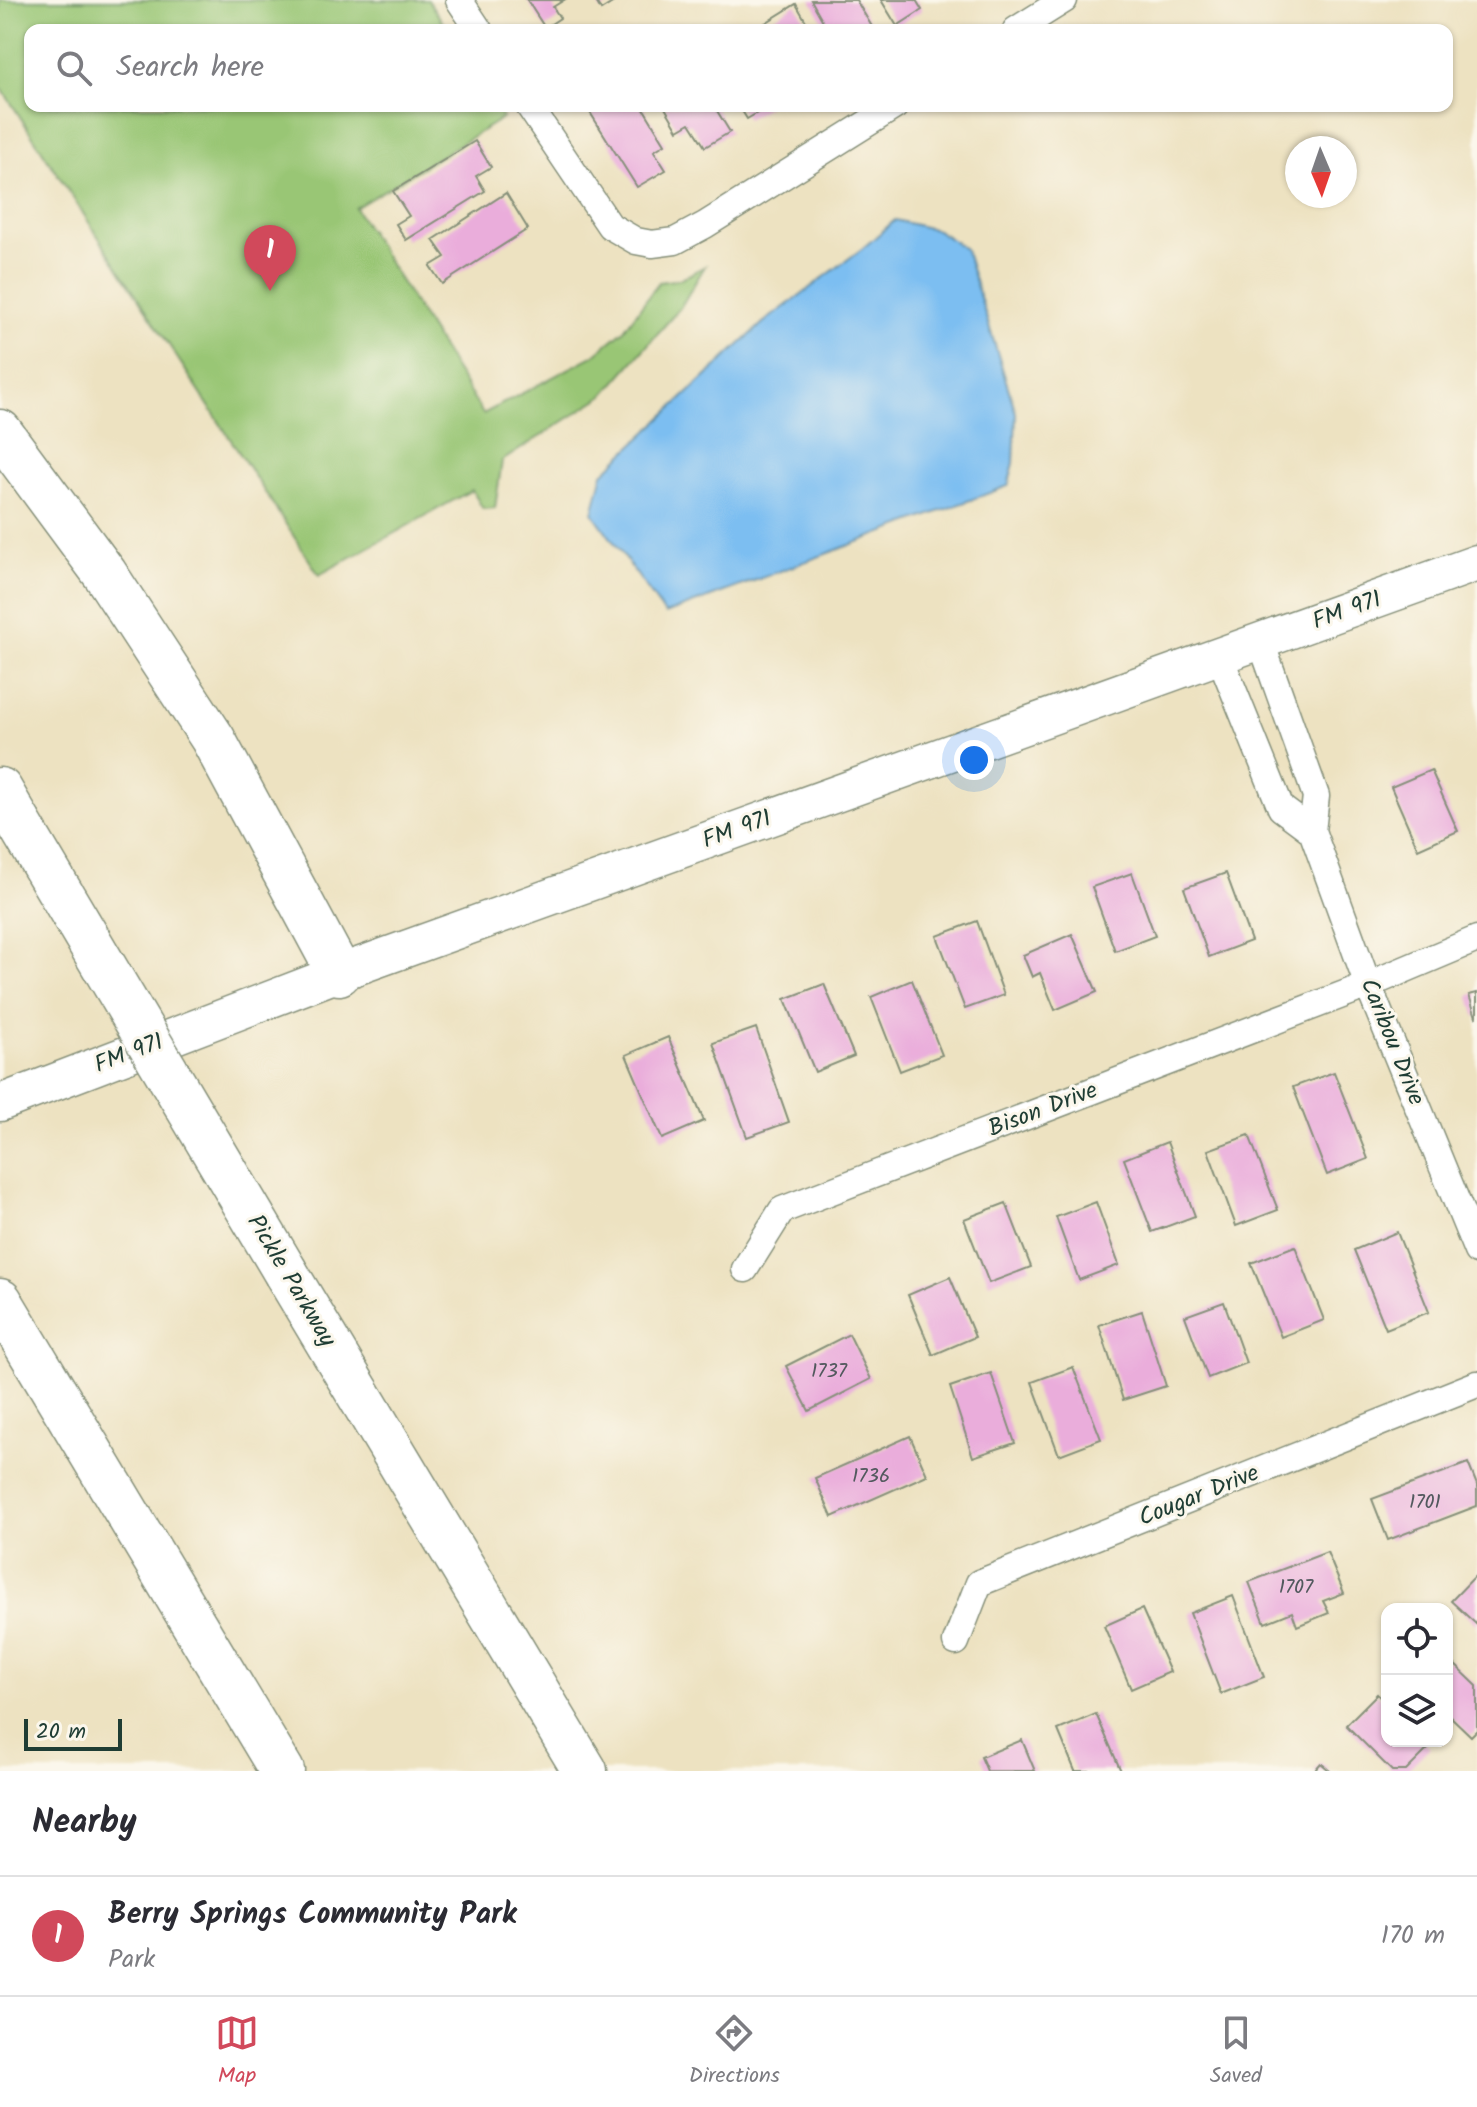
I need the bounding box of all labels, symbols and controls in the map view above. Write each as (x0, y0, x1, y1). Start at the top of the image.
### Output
search box (24, 24, 1453, 112)
text: Search here (116, 44, 264, 92)
icon: search (52, 46, 96, 90)
north arrow (1285, 136, 1357, 208)
pin: 1 (244, 225, 296, 291)
street label: FM 971 (1307, 580, 1387, 642)
your location (954, 740, 994, 780)
street label: FM 971 (697, 799, 777, 861)
street label: Caribou Drive (1349, 973, 1435, 1112)
street label: FM 971 (89, 1023, 169, 1085)
street label: Bison Drive (983, 1071, 1104, 1149)
street label: Pickle Parkway (236, 1207, 347, 1356)
house number: 1737 (811, 1356, 848, 1388)
street label: Cougar Drive (1133, 1454, 1265, 1538)
house number: 1736 (852, 1461, 890, 1493)
house number: 1701 (1409, 1487, 1441, 1519)
house number: 1707 (1279, 1572, 1314, 1604)
map controls (1381, 1603, 1453, 1747)
button: locate (1381, 1603, 1453, 1675)
button: layers (1381, 1675, 1453, 1747)
scale bar (24, 1715, 122, 1751)
text: 20 m (36, 1715, 86, 1750)
text: Nearby (32, 1796, 137, 1850)
text: Berry Springs Community Park (108, 1891, 517, 1939)
text: 1 (54, 1915, 62, 1957)
text: 170 m (1381, 1915, 1445, 1957)
text: Park (108, 1939, 155, 1981)
tab: Map (215, 2011, 259, 2094)
tab: Directions (689, 2011, 780, 2094)
tab: Saved (1210, 2011, 1262, 2094)

